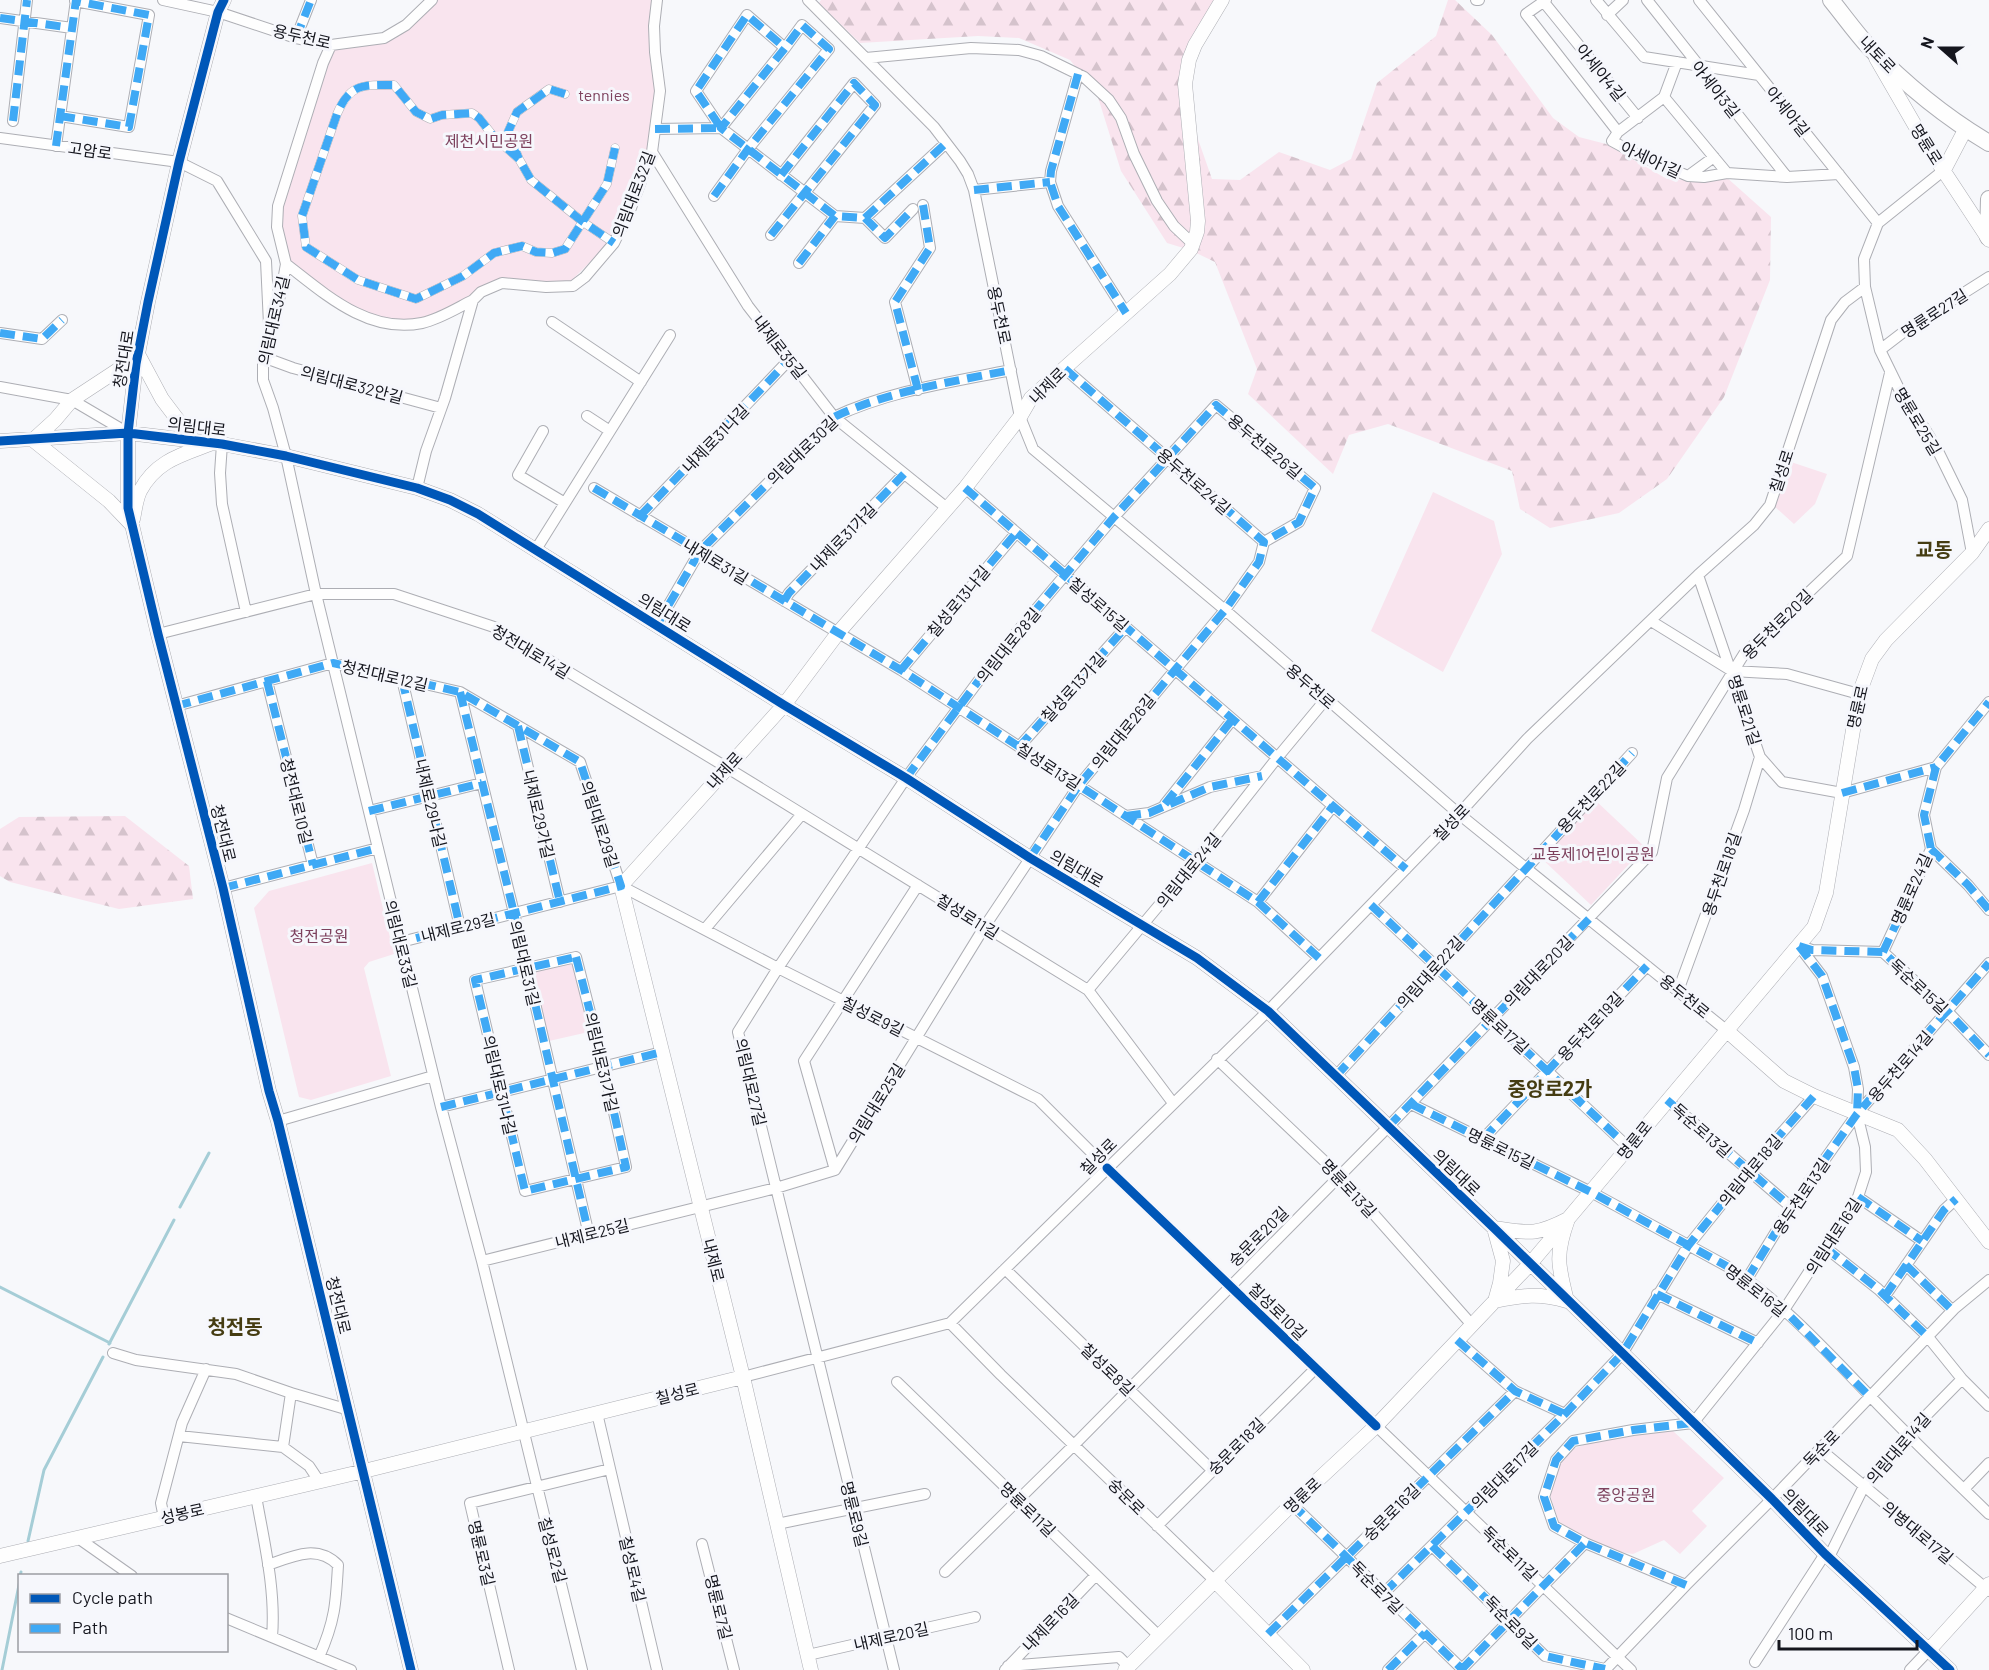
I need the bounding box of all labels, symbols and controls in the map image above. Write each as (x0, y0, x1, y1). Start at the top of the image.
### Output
north arrow (1911, 18, 1971, 78)
street label: 용두천로 (271, 20, 333, 52)
street label: 내토로 (1856, 32, 1900, 77)
text: N (1916, 34, 1937, 51)
street label: 아세아4길 (1572, 40, 1630, 104)
street label: 아세아3길 (1688, 57, 1744, 121)
street label: 아세아길 (1762, 82, 1814, 140)
park label: tennies (578, 85, 630, 104)
street label: 명륜로 (1907, 120, 1947, 168)
park label: 제천시민공원 (445, 131, 533, 150)
street label: 아세아1길 (1618, 137, 1684, 181)
street label: 고암로 (67, 138, 113, 163)
street label: 의림대로32길 (608, 148, 658, 240)
street label: 의림대로34길 (254, 274, 292, 366)
street label: 용두천로 (985, 284, 1015, 346)
street label: 명륜로27길 (1897, 285, 1971, 341)
street label: 내제로35길 (749, 311, 811, 383)
street label: 청전대로 (109, 328, 137, 390)
street label: 의림대로32안길 (299, 361, 405, 407)
street label: 내제로 (1025, 362, 1070, 407)
street label: 명륜로25길 (1890, 384, 1946, 458)
street label: 내제로31나길 (678, 400, 752, 476)
street label: 용두천로26길 (1224, 410, 1306, 482)
street label: 의림대로30길 (763, 412, 841, 488)
street label: 의림대로 (167, 413, 228, 439)
street label: 용두천로24길 (1153, 444, 1235, 518)
street label: 칠성로 (1765, 447, 1797, 495)
street label: 내제로31가길 (806, 499, 880, 575)
street label: 내제로31길 (680, 534, 752, 588)
district label: 교동 (1916, 537, 1952, 561)
street label: 칠성로13나길 (923, 561, 993, 641)
street label: 칠성로15길 (1065, 573, 1133, 635)
street label: 용두천로20길 (1738, 585, 1816, 663)
street label: 의림대로 (635, 588, 695, 636)
street label: 의림대로28길 (972, 604, 1044, 686)
street label: 청전대로14길 (488, 620, 574, 682)
street label: 칠성로13가길 (1037, 648, 1109, 726)
street label: 청전대로12길 (340, 656, 430, 694)
street label: 용두천로 (1283, 660, 1340, 713)
street label: 명륜로21길 (1725, 672, 1765, 748)
street label: 명륜로 (1843, 683, 1871, 731)
street label: 의림대로26길 (1087, 690, 1159, 772)
street label: 칠성로13길 (1013, 738, 1085, 794)
street label: 내제로 (702, 747, 746, 793)
street label: 청전대로10길 (277, 756, 317, 846)
street label: 내제로29나길 (412, 757, 450, 849)
street label: 용두천로22길 (1553, 757, 1629, 837)
street label: 내제로29가길 (520, 768, 558, 860)
street label: 의림대로29길 (577, 778, 623, 870)
street label: 칠성로 (1429, 799, 1473, 844)
street label: 청전대로 (208, 802, 240, 864)
street label: 의림대로24길 (1152, 829, 1224, 911)
street label: 용두천로18길 (1698, 830, 1744, 918)
park label: 교동제1어린이공원 (1531, 844, 1655, 863)
street label: 의림대로 (1047, 845, 1107, 891)
street label: 명륜로24길 (1887, 850, 1935, 928)
street label: 칠성로11길 (933, 889, 1003, 943)
street label: 의림대로33길 (381, 898, 421, 990)
street label: 내제로29길 (419, 909, 497, 945)
street label: 의림대로31길 (506, 918, 544, 1008)
park label: 청전공원 (290, 926, 348, 945)
street label: 의림대로22길 (1393, 932, 1467, 1012)
street label: 의림대로20길 (1499, 932, 1577, 1010)
street label: 독순로15길 (1886, 954, 1952, 1018)
street label: 용두천로 (1656, 970, 1714, 1022)
street label: 용두천로19길 (1553, 988, 1627, 1064)
street label: 칠성로9길 (839, 992, 907, 1040)
street label: 명륜로17길 (1467, 994, 1533, 1058)
street label: 의림대로31가길 (581, 1010, 623, 1114)
street label: 용두천로14길 (1864, 1027, 1936, 1105)
street label: 의림대로31나길 (479, 1033, 521, 1137)
street label: 의림대로27길 (732, 1036, 770, 1128)
street label: 의림대로25길 (844, 1060, 908, 1146)
district label: 중앙로2가 (1508, 1076, 1592, 1100)
street label: 독순로13길 (1668, 1099, 1736, 1161)
street label: 명륜로 (1613, 1117, 1655, 1163)
street label: 명륜로15길 (1464, 1124, 1538, 1172)
street label: 의림대로18길 (1715, 1130, 1785, 1210)
street label: 칠성로 (1076, 1133, 1121, 1178)
street label: 의림대로 (1429, 1145, 1485, 1199)
street label: 용두천로13길 (1769, 1154, 1833, 1238)
street label: 명륜로13길 (1317, 1155, 1381, 1221)
street label: 의림대로16길 (1801, 1194, 1865, 1278)
street label: 숭문로20길 (1224, 1202, 1292, 1270)
street label: 내제로25길 (553, 1215, 631, 1251)
street label: 내제로 (699, 1236, 729, 1284)
street label: 명륜로16길 (1721, 1260, 1791, 1320)
street label: 청전대로 (323, 1274, 355, 1336)
street label: 칠성로10길 (1245, 1279, 1311, 1343)
district label: 청전동 (207, 1314, 263, 1338)
street label: 칠성로8길 (1077, 1339, 1139, 1399)
street label: 칠성로 (653, 1378, 701, 1408)
street label: 의림대로14길 (1862, 1409, 1934, 1487)
street label: 숭문로18길 (1204, 1414, 1268, 1478)
street label: 독순로 (1799, 1425, 1843, 1470)
street label: 의림대로17길 (1467, 1438, 1541, 1512)
street label: 명륜로 (1279, 1473, 1325, 1517)
street label: 숭문로 (1105, 1474, 1150, 1519)
street label: 명륜로11길 (996, 1478, 1060, 1540)
street label: 명륜로9길 (838, 1479, 872, 1549)
street label: 숭문로16길 (1359, 1480, 1423, 1544)
street label: 의림대로 (1779, 1484, 1833, 1540)
park label: 중앙공원 (1597, 1485, 1655, 1504)
street label: 의병대로17길 (1879, 1497, 1957, 1567)
street label: 성봉로 (158, 1499, 206, 1527)
street label: 칠성로2길 (535, 1515, 571, 1585)
street label: 명륜로3길 (465, 1518, 499, 1588)
street label: 독순로11길 (1478, 1522, 1542, 1584)
street label: 칠성로4길 (616, 1534, 650, 1604)
street label: 독순로7길 (1347, 1557, 1407, 1617)
street label: 명륜로7길 (702, 1572, 736, 1642)
legend (18, 1574, 228, 1652)
text: Cycle path (72, 1586, 153, 1608)
street label: 내제로16길 (1018, 1589, 1082, 1655)
street label: 독순로9길 (1481, 1592, 1541, 1652)
scale bar (1779, 1613, 1917, 1651)
text: Path (72, 1616, 108, 1638)
street label: 내제로20길 (852, 1618, 930, 1654)
text: 100 m (1788, 1622, 1833, 1644)

